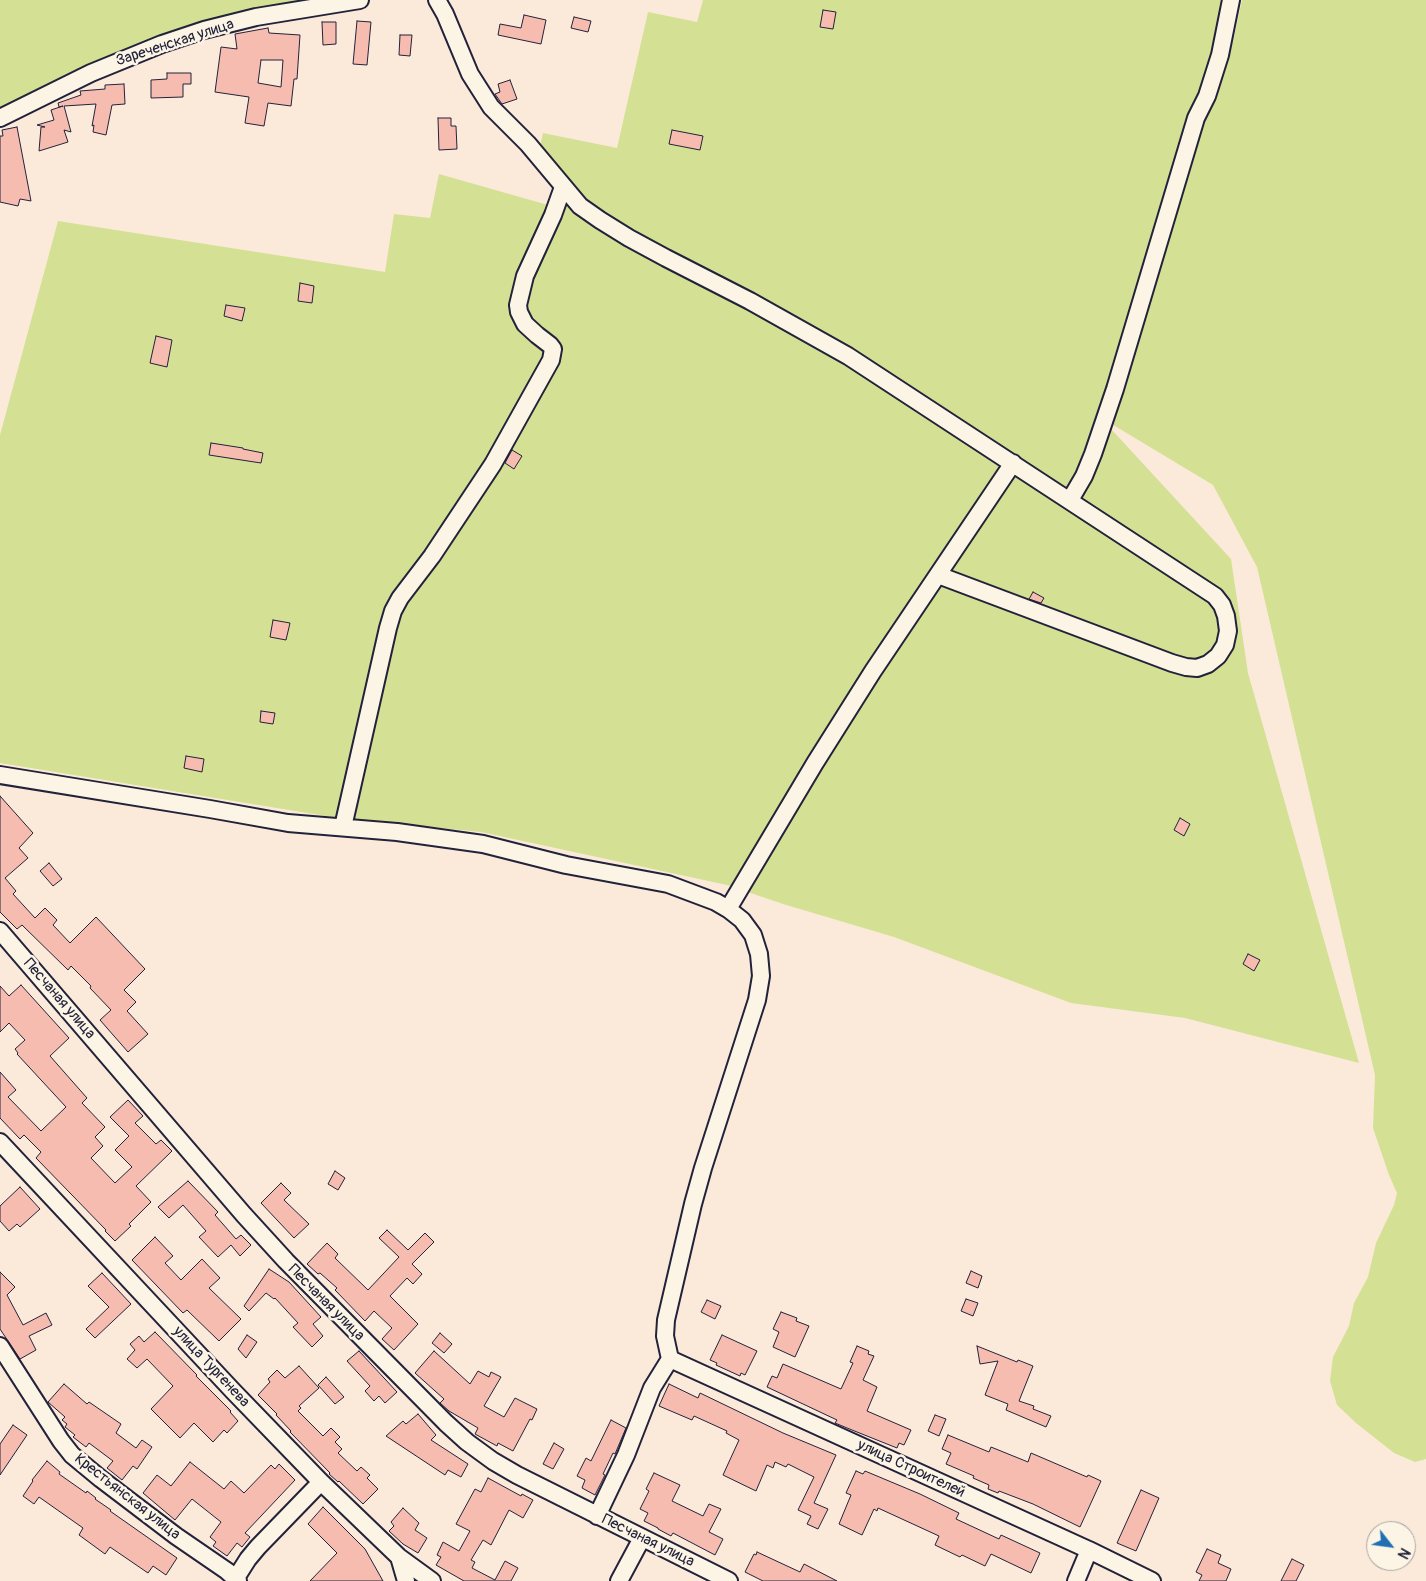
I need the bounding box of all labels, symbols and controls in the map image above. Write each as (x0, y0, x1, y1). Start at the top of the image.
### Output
street label: Зареченская улица (114, 15, 236, 71)
street label: Песчаная улица (19, 955, 99, 1043)
street label: Песчаная улица (284, 1261, 368, 1345)
street label: улица Тургенева (169, 1323, 253, 1411)
street label: улица Строителей (854, 1436, 968, 1502)
street label: Крестьянская улица (70, 1450, 184, 1544)
street label: Песчаная улица (599, 1511, 697, 1571)
north arrow (1366, 1521, 1416, 1571)
text: N (1394, 1545, 1413, 1562)

